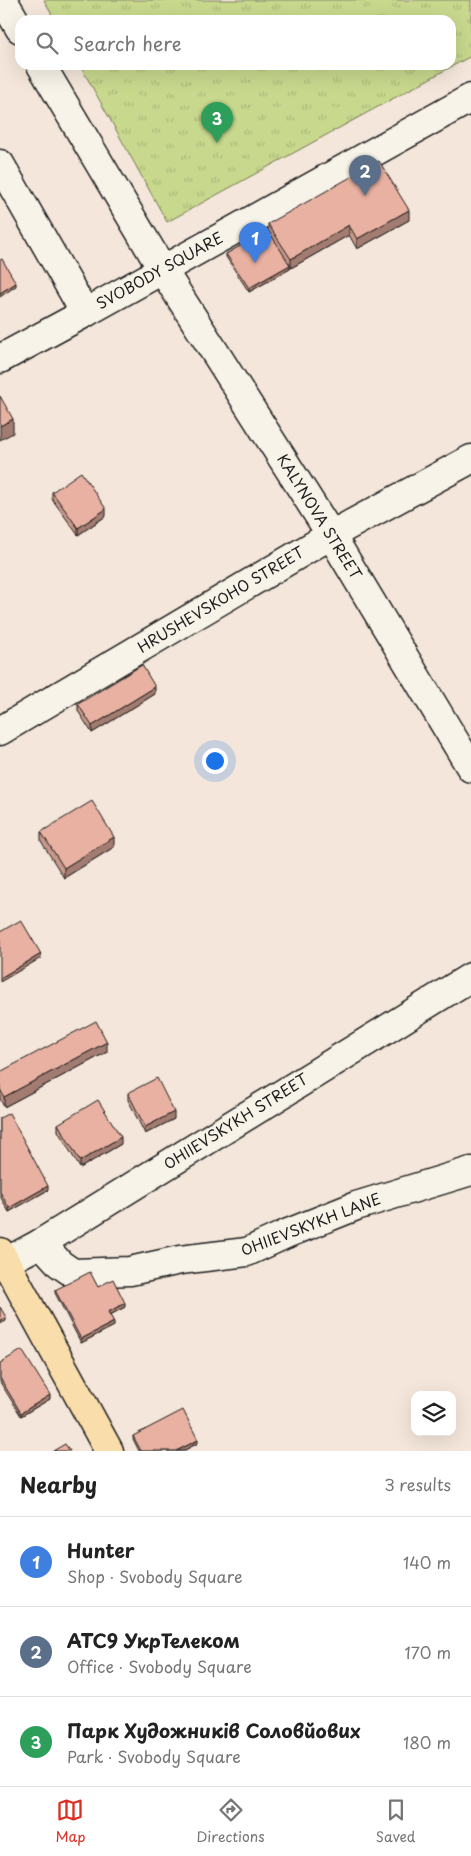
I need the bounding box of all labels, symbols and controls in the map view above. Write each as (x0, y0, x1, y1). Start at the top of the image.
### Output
search box (15, 15, 456, 70)
icon: search (33, 29, 61, 57)
text: Search here (73, 29, 182, 57)
pin: 3 (201, 102, 233, 143)
pin: 2 (349, 155, 381, 196)
pin: 1 (239, 222, 271, 263)
street label: SVOBODY SQUARE (92, 225, 227, 314)
street label: KALYNOVA STREET (272, 449, 369, 584)
street label: HRUSHEVSKOHO STREET (132, 539, 309, 658)
your location (202, 748, 228, 774)
street label: OHIIEVSKYKH STREET (159, 1067, 312, 1175)
street label: OHIIEVSKYKH LANE (237, 1186, 384, 1261)
map controls (411, 1391, 456, 1436)
button: layers (411, 1391, 456, 1436)
text: Nearby (20, 1468, 97, 1500)
text: 3 results (384, 1472, 451, 1496)
text: Hunter (67, 1536, 135, 1564)
text: 1 (32, 1550, 40, 1574)
text: 140 m (403, 1550, 451, 1574)
text: Shop · Svobody Square (67, 1564, 243, 1588)
text: АТС9 УкрТелеком (67, 1626, 240, 1654)
text: 2 (30, 1640, 42, 1664)
text: 170 m (405, 1640, 451, 1664)
text: Office · Svobody Square (67, 1654, 252, 1678)
text: Парк Художників Соловйових (67, 1716, 361, 1744)
text: 3 (31, 1730, 41, 1754)
text: 180 m (403, 1730, 451, 1754)
text: Park · Svobody Square (67, 1744, 241, 1768)
tab: Map (56, 1796, 85, 1847)
tab: Directions (197, 1796, 265, 1847)
tab: Saved (376, 1796, 415, 1847)

